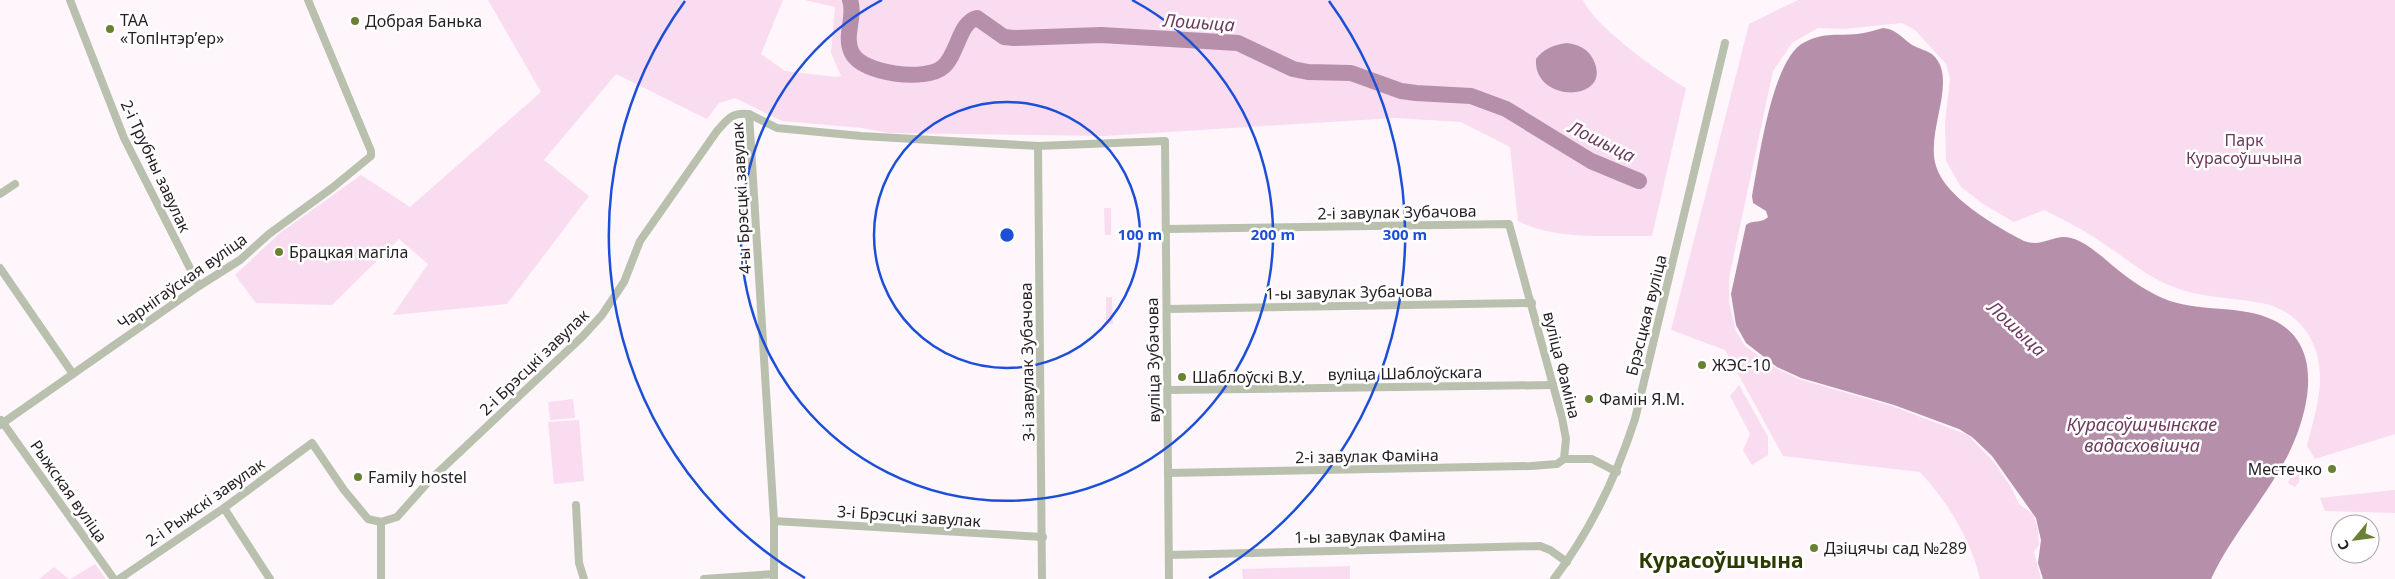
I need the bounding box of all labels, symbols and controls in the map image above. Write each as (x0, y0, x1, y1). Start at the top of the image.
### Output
water label: Лошыца (1161, 7, 1236, 36)
place label: ТАА «ТопІнтэрʼер» (120, 9, 224, 49)
place label: Добрая Банька (365, 10, 482, 32)
marker: Добрая Банька (349, 15, 361, 27)
marker: ТАА «ТопІнтэрʼер» (104, 23, 116, 35)
street label: 2-і Трубны завулак (116, 96, 197, 236)
water label: Лошыца (1564, 114, 1640, 168)
street label: 4-ы Брэсцкі завулак (726, 121, 756, 275)
park label: Парк Курасоўшчына (2186, 129, 2302, 169)
street label: 2-і завулак Зубачова (1317, 200, 1477, 224)
text: 100 m (1118, 224, 1162, 244)
text: 200 m (1251, 224, 1295, 244)
text: 300 m (1383, 224, 1427, 244)
centre of rings (998, 226, 1016, 244)
street label: Чарнігаўская вуліца (113, 228, 251, 334)
place label: Брацкая магіла (289, 241, 408, 263)
marker: Брацкая магіла (273, 246, 285, 258)
street label: Брэсцкая вуліца (1620, 252, 1672, 378)
street label: 1-ы завулак Зубачова (1265, 280, 1433, 304)
street label: 3-і завулак Зубачова (1015, 282, 1039, 442)
water label: Лошыца (1982, 294, 2051, 361)
street label: вуліца Зубачова (1141, 297, 1165, 423)
street label: 2-і Брэсцкі завулак (474, 304, 594, 420)
street label: вуліца Фаміна (1538, 309, 1586, 421)
place label: ЖЭС-10 (1712, 354, 1771, 376)
marker: ЖЭС-10 (1696, 359, 1708, 371)
street label: вуліца Шаблоўскага (1328, 361, 1482, 385)
place label: Шаблоўскі В.У. (1192, 366, 1305, 388)
marker: Шаблоўскі В.У. (1176, 371, 1188, 383)
place label: Фамін Я.М. (1599, 388, 1685, 410)
marker: Фамін Я.М. (1583, 393, 1595, 405)
water label: Курасоўшчынскае вадасховішча (2067, 412, 2217, 457)
street label: Рыжская вуліца (25, 435, 113, 547)
street label: 2-і завулак Фаміна (1295, 444, 1439, 468)
street label: 2-і Рыжскі завулак (141, 452, 269, 551)
place label: Местечко (2248, 458, 2322, 480)
marker: Местечко (2326, 463, 2338, 475)
place label: Family hostel (368, 466, 467, 488)
marker: Family hostel (352, 471, 364, 483)
street label: 3-і Брэсцкі завулак (836, 500, 982, 532)
north arrow (2330, 514, 2380, 564)
street label: 1-ы завулак Фаміна (1294, 524, 1446, 548)
place label: Дзіцячы сад №289 (1824, 537, 1967, 559)
text: С (2333, 537, 2354, 554)
marker: Дзіцячы сад №289 (1808, 542, 1820, 554)
district label: Курасоўшчына (1639, 546, 1804, 574)

